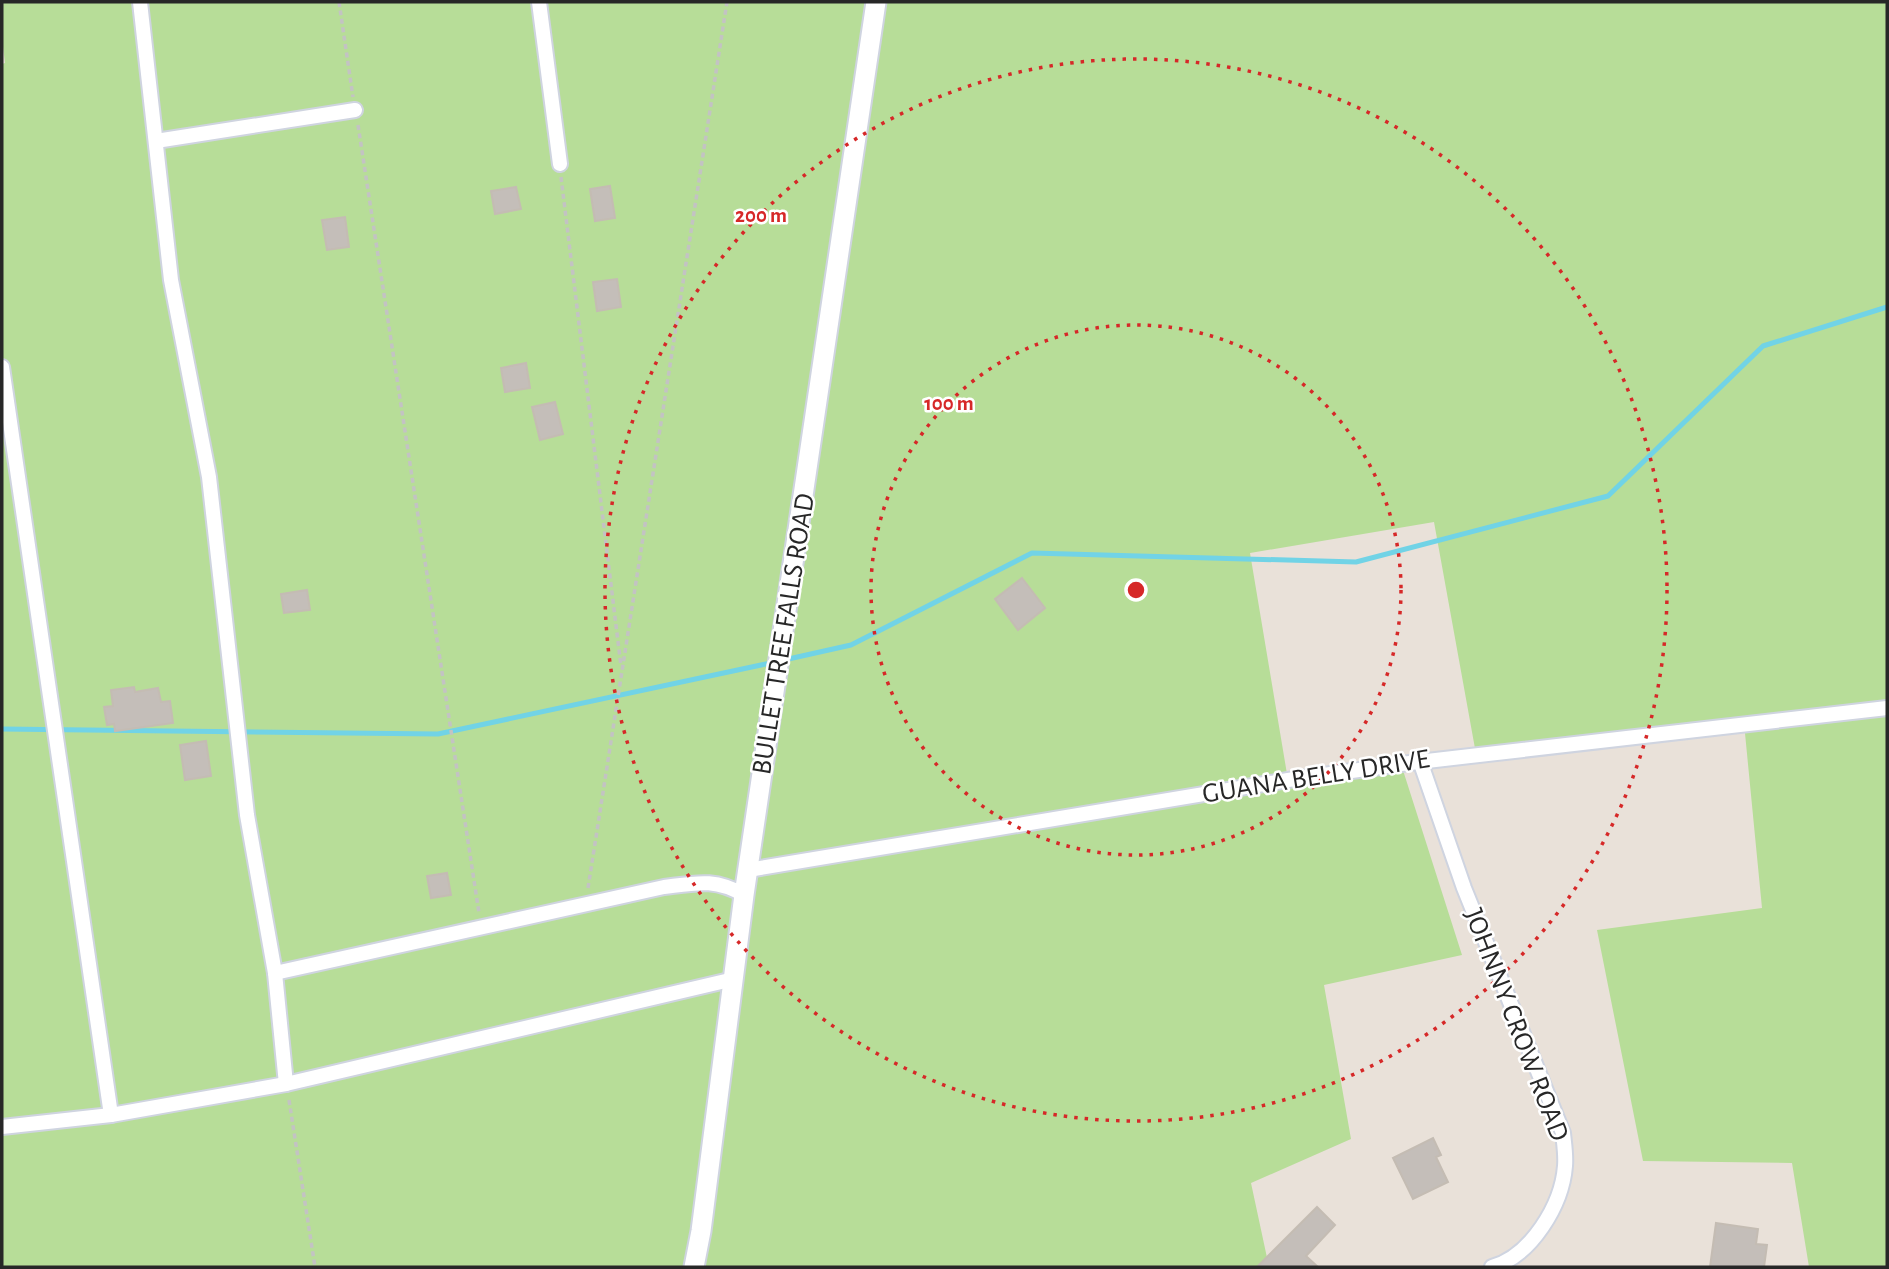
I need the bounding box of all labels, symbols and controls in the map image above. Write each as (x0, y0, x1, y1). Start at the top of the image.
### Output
text: 200 m (735, 205, 787, 226)
text: 100 m (924, 393, 974, 414)
street label: BULLET TREE FALLS ROAD (748, 491, 820, 777)
centre of rings (1124, 578, 1148, 602)
street label: GUANA BELLY DRIVE (1200, 745, 1432, 809)
street label: JOHNNY CROW ROAD (1459, 905, 1573, 1145)

